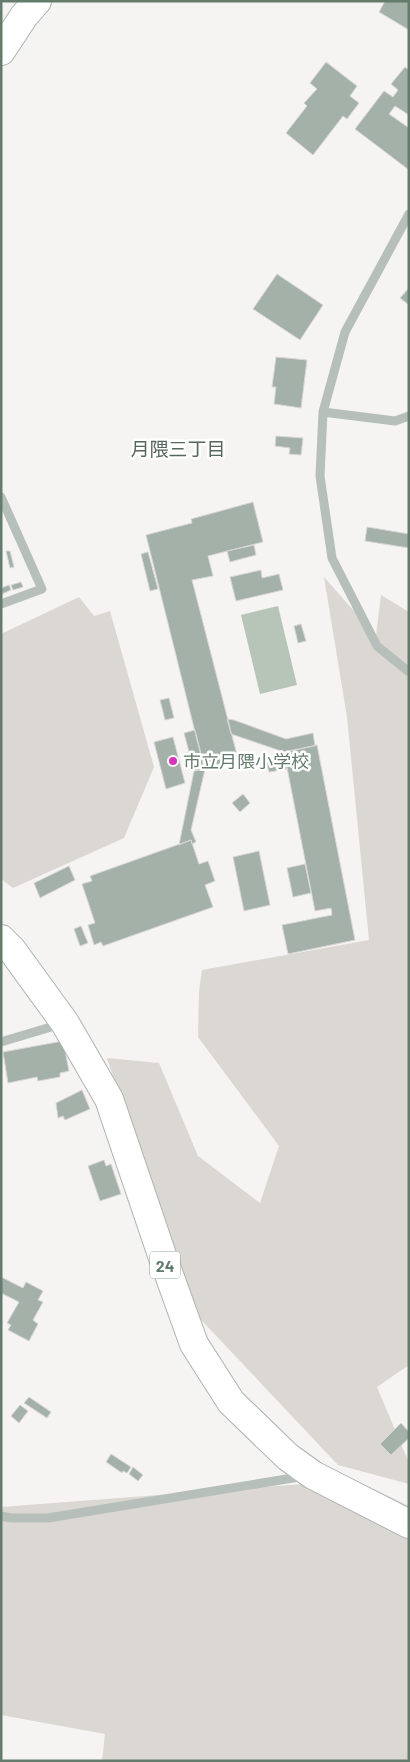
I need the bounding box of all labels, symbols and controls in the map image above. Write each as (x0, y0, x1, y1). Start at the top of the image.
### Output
district label: 月隈三丁目 (130, 437, 226, 460)
place label: 市立月隈小学校 (183, 750, 309, 772)
marker: 市立月隈小学校 (167, 755, 179, 767)
road number: 24 (150, 1252, 180, 1278)

